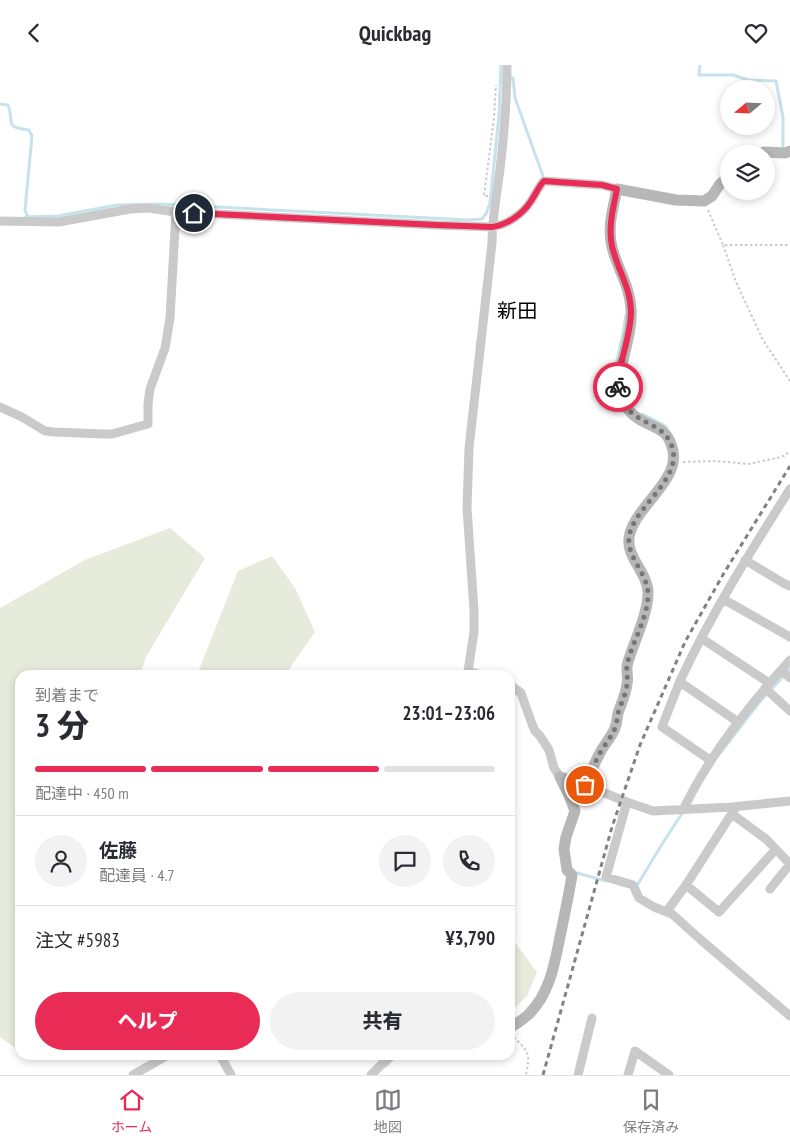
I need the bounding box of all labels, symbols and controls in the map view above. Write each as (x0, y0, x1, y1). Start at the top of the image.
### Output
icon: back (20, 19, 48, 47)
text: Quickbag (359, 19, 431, 47)
icon: heart (742, 19, 770, 47)
north arrow (720, 80, 775, 135)
map controls (720, 80, 775, 200)
button: layers (720, 145, 775, 200)
pin (173, 192, 215, 234)
icon: home (180, 199, 208, 227)
district label: 新田 (497, 298, 537, 324)
courier (593, 362, 643, 412)
icon: bike (604, 373, 632, 401)
text: 到着まで (35, 685, 99, 705)
text: 23:01–23:06 (402, 701, 495, 725)
text: 3 分 (35, 704, 89, 746)
pin (564, 764, 606, 806)
icon: bag (571, 771, 599, 799)
text: 配達中 · 450 m (35, 783, 129, 803)
button: person (35, 835, 87, 887)
button: chat (379, 835, 431, 887)
button: phone (443, 835, 495, 887)
text: 佐藤 (99, 838, 137, 862)
text: 配達員 · 4.7 (99, 865, 174, 885)
text: ¥3,790 (445, 926, 495, 950)
text: 注文 #5983 (35, 928, 120, 952)
button: ヘルプ (35, 992, 260, 1050)
button: 共有 (270, 992, 495, 1050)
tab: ホーム (111, 1086, 152, 1136)
tab: 地図 (374, 1086, 402, 1136)
tab: 保存済み (623, 1086, 679, 1136)

